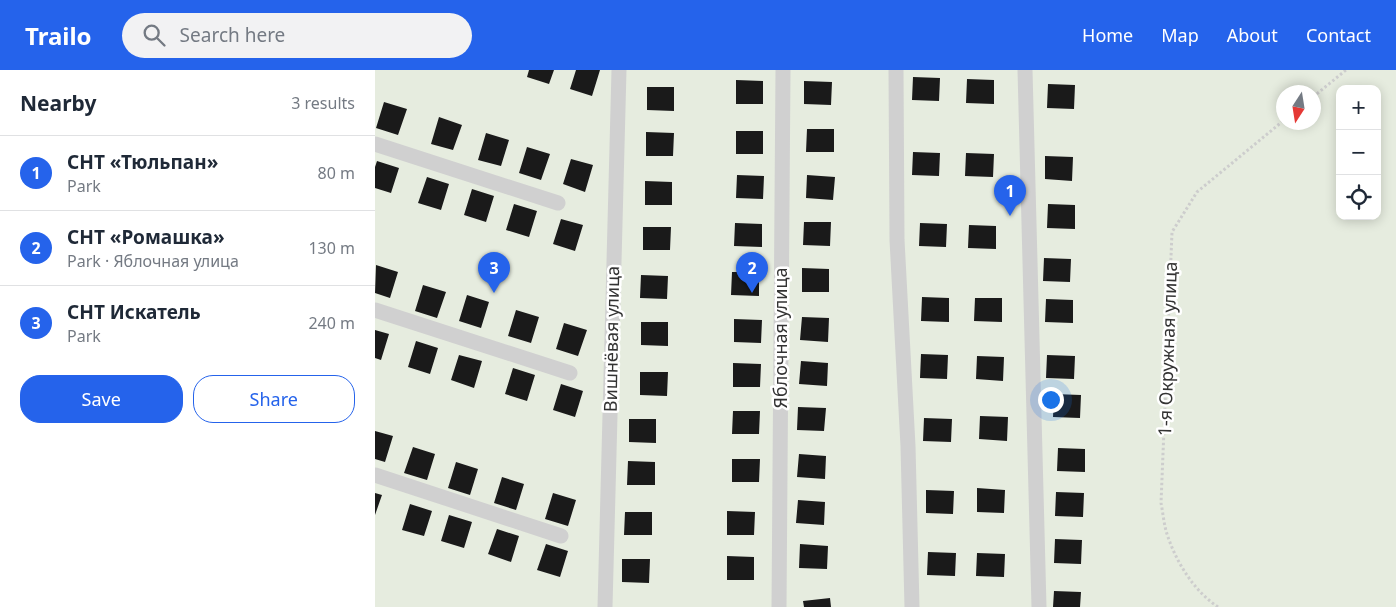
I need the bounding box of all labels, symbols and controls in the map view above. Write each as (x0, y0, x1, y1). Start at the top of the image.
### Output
search box (122, 13, 472, 58)
text: Trailo (25, 19, 92, 52)
icon: search (140, 21, 168, 49)
text: Search here (180, 22, 285, 48)
text: Home (1082, 23, 1133, 47)
text: Map (1161, 23, 1199, 47)
text: About (1227, 23, 1278, 47)
text: Contact (1306, 23, 1371, 47)
north arrow (1276, 85, 1321, 130)
map controls (1336, 85, 1381, 220)
button: + (1336, 85, 1381, 130)
text: Nearby (20, 89, 96, 117)
text: 3 results (291, 92, 355, 114)
button: − (1336, 130, 1381, 175)
text: СНТ «Тюльпан» (67, 149, 218, 175)
text: 1 (31, 162, 41, 184)
text: 80 m (318, 162, 355, 184)
text: Park (67, 175, 101, 197)
pin: 1 (994, 175, 1026, 216)
button: locate (1336, 175, 1381, 220)
text: СНТ «Ромашка» (67, 224, 225, 250)
text: 2 (31, 237, 41, 259)
text: 130 m (308, 237, 355, 259)
text: Park · Яблочная улица (67, 250, 239, 272)
pin: 3 (478, 252, 510, 293)
pin: 2 (736, 252, 768, 293)
street label: 1-я Окружная улица (1152, 261, 1182, 437)
street label: Вишнёвая улица (598, 266, 624, 412)
street label: Яблочная улица (768, 267, 792, 409)
text: СНТ Искатель (67, 299, 201, 325)
text: 3 (31, 312, 41, 334)
text: 240 m (308, 312, 355, 334)
text: Park (67, 325, 101, 347)
button: Save (20, 375, 183, 423)
button: Share (193, 375, 355, 423)
your location (1038, 387, 1064, 413)

